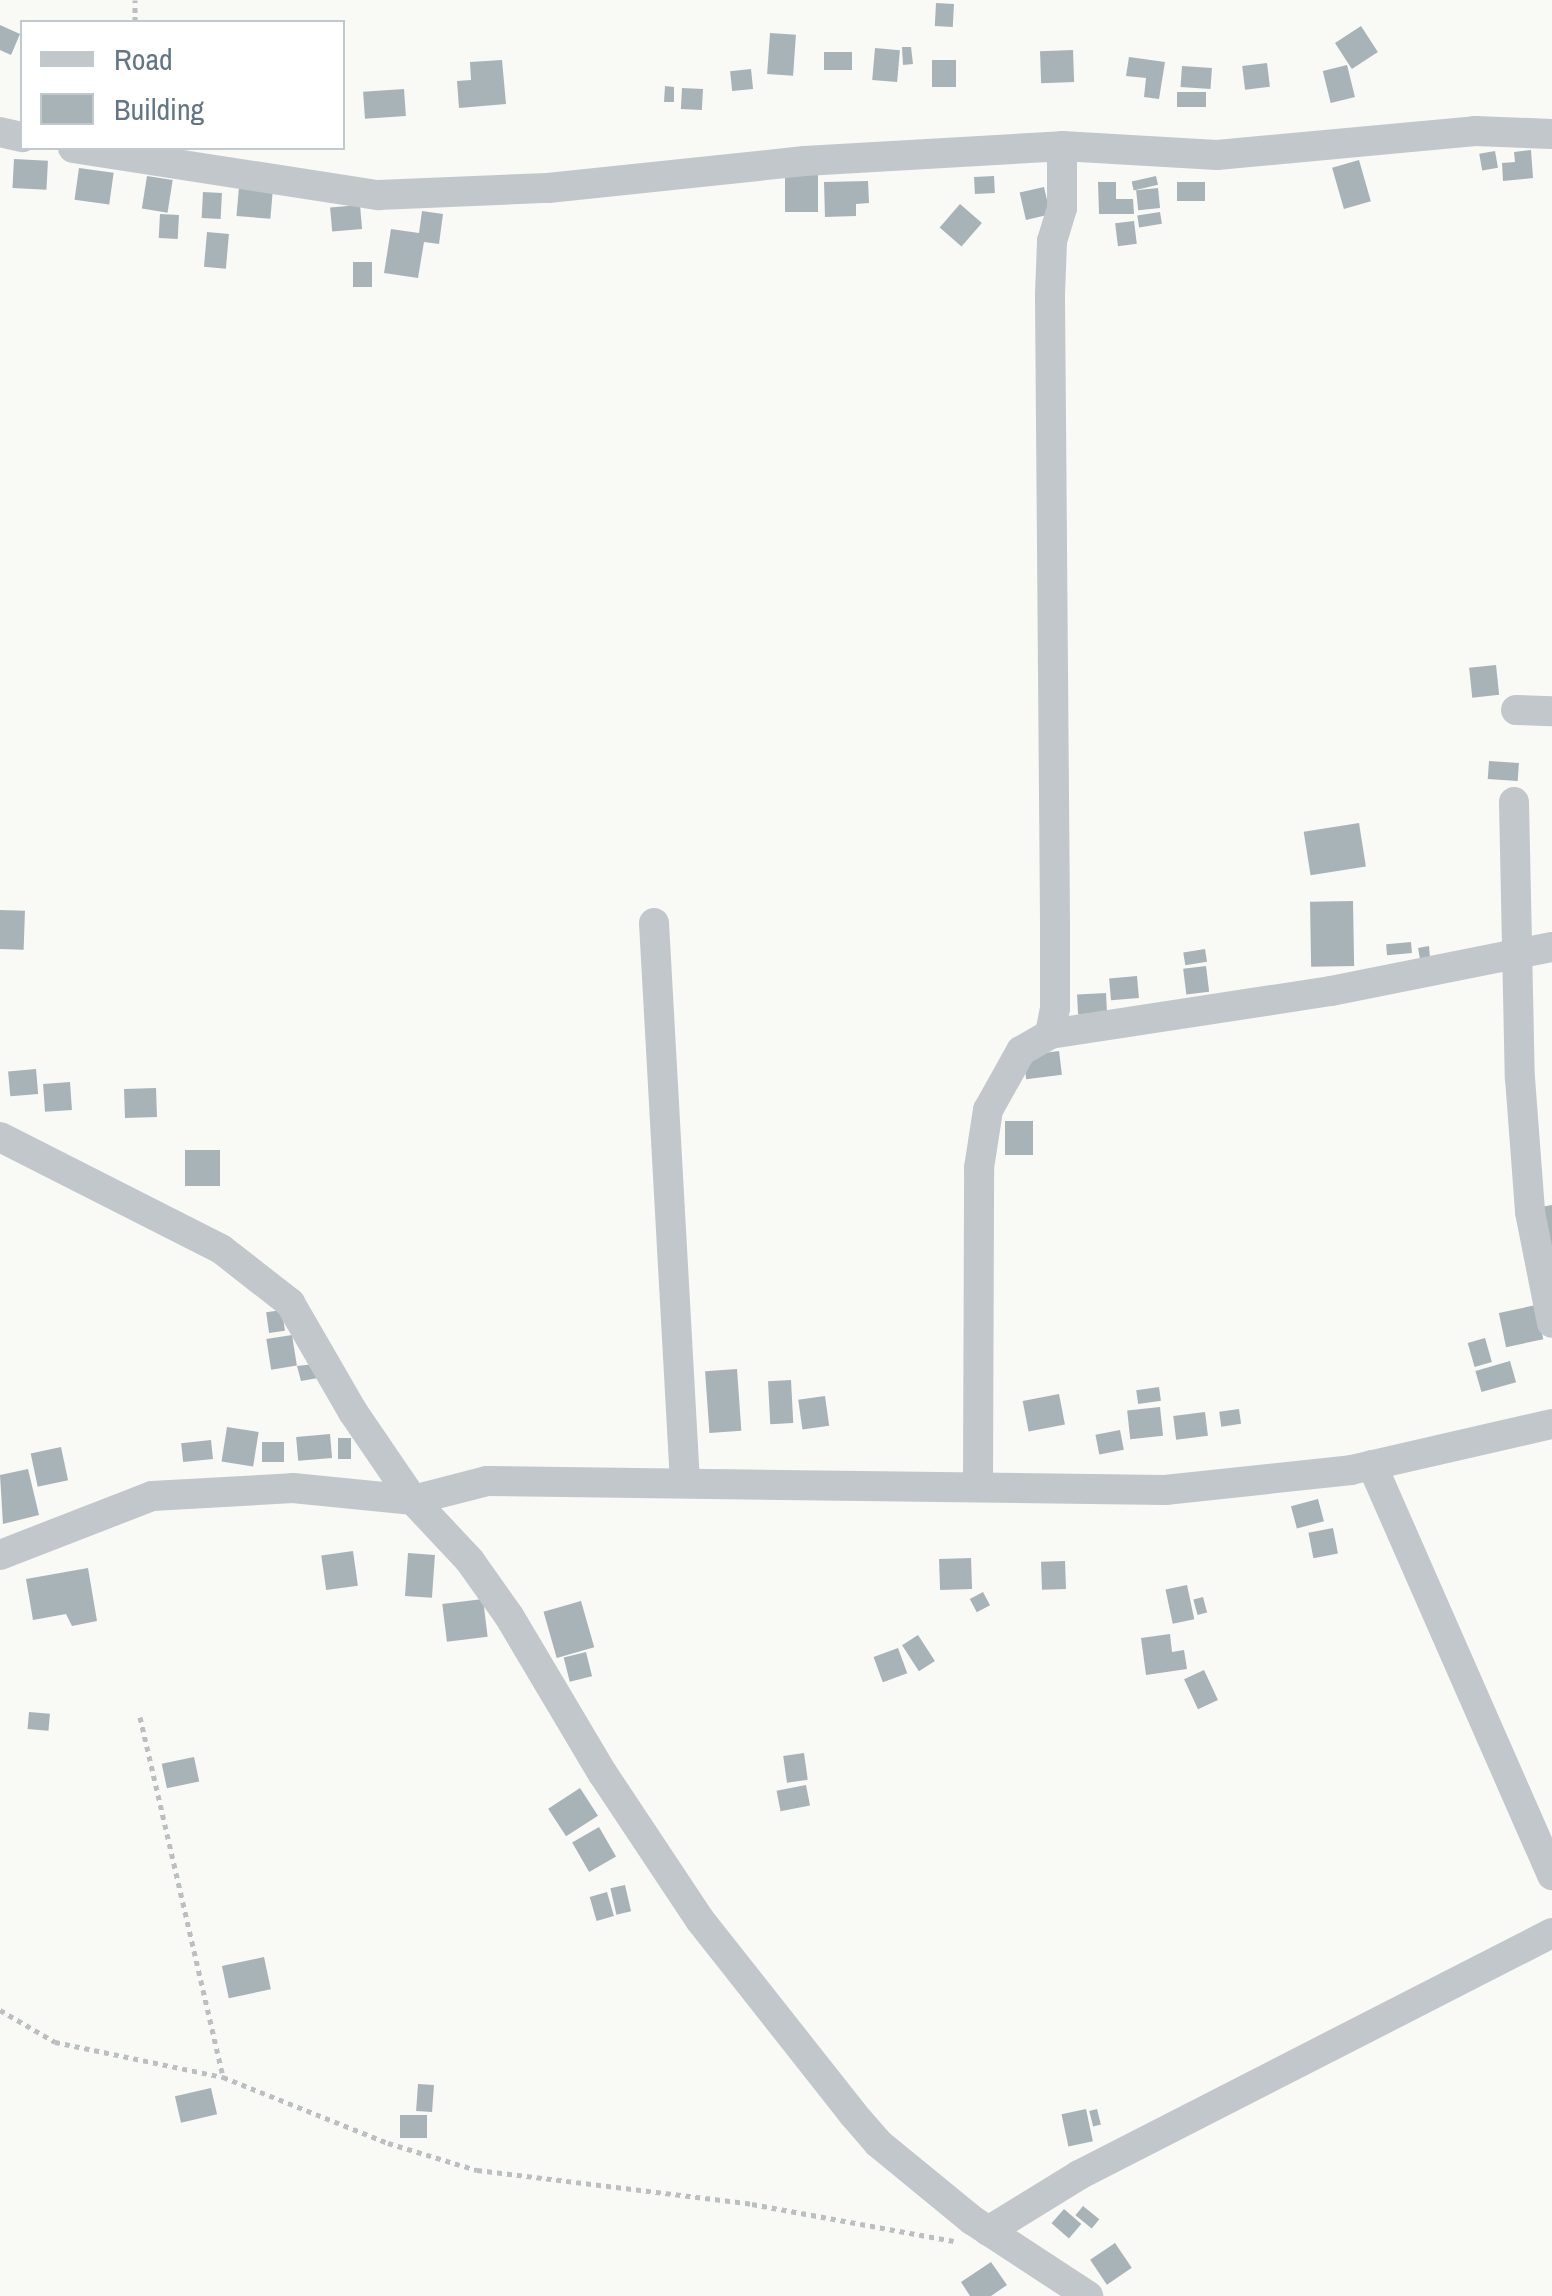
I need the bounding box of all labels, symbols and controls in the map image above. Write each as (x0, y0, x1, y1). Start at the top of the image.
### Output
legend (20, 20, 345, 150)
text: Road (114, 39, 173, 79)
text: Building (114, 89, 204, 129)

